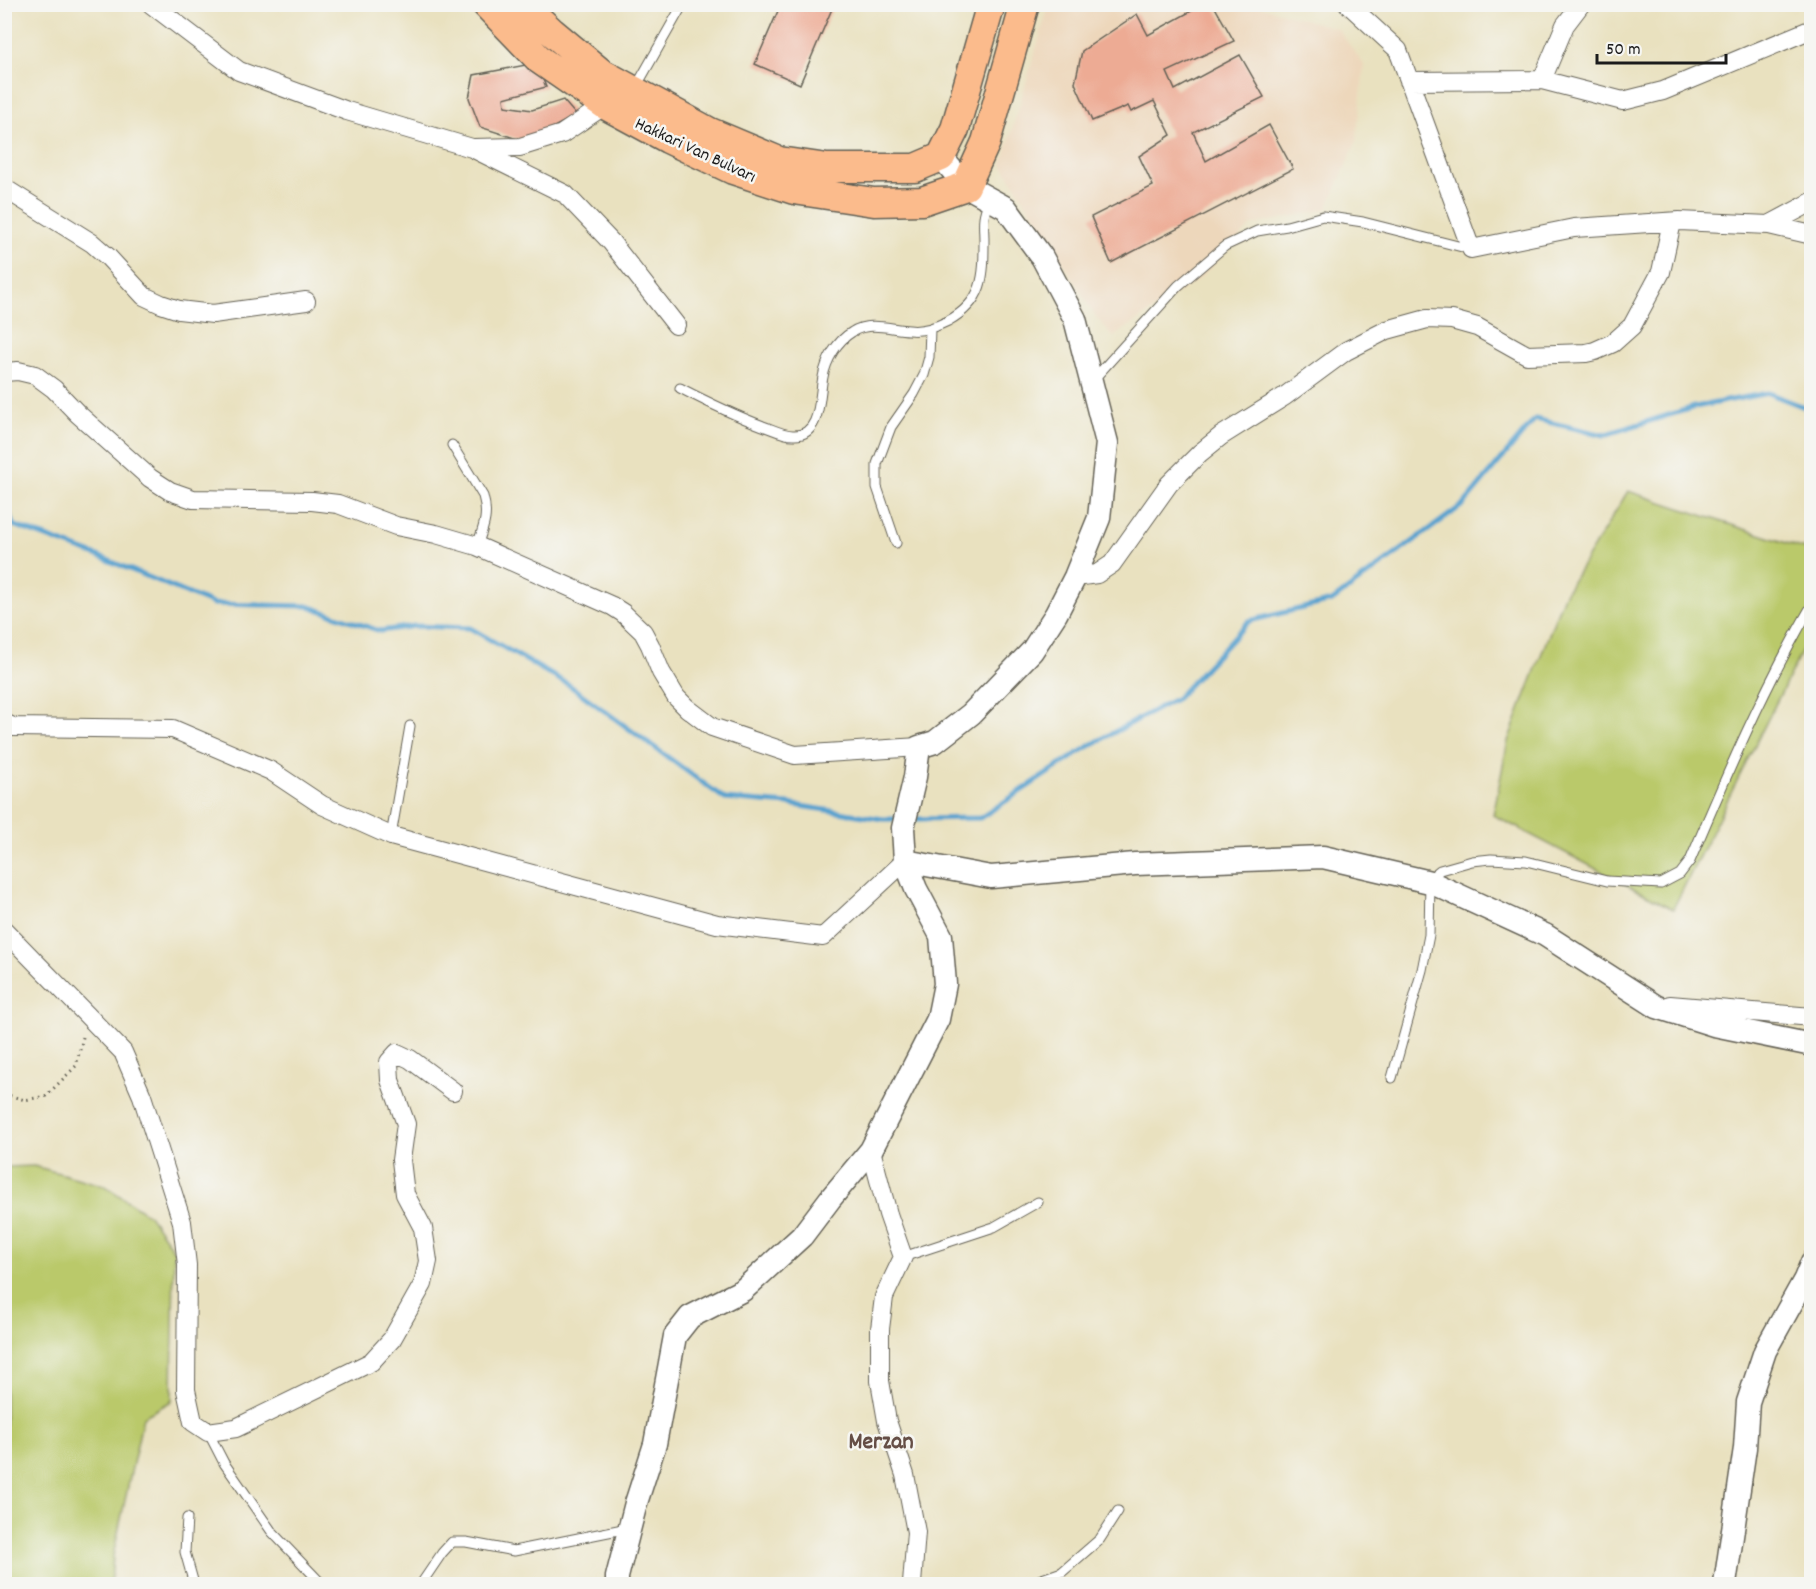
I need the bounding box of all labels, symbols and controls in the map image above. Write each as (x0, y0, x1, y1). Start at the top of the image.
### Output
scale bar (1597, 27, 1726, 65)
text: 50 m (1606, 38, 1641, 63)
street label: Hakkari Van Bulvarı (630, 112, 760, 190)
district label: Merzan (849, 1426, 914, 1460)

